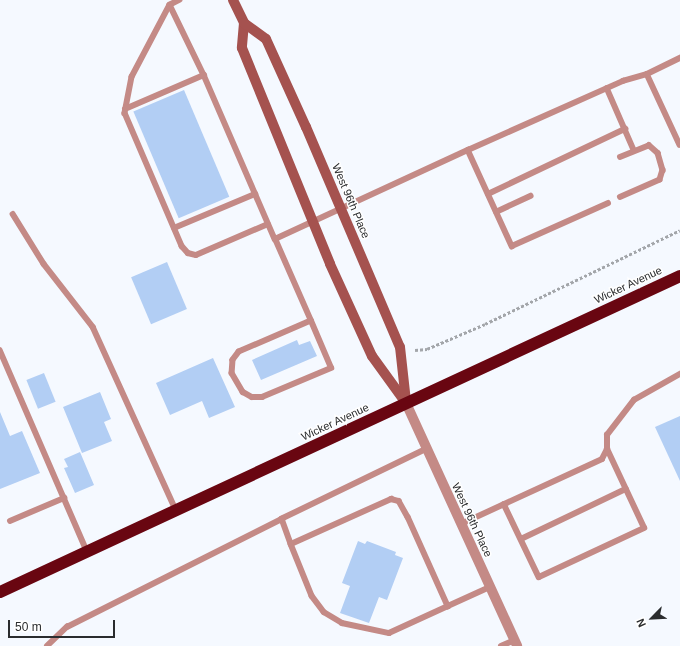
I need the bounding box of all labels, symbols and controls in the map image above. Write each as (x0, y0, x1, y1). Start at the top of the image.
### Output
street label: West 96th Place (329, 162, 373, 240)
street label: Wicker Avenue (592, 263, 664, 307)
street label: Wicker Avenue (299, 400, 371, 444)
street label: West 96th Place (449, 481, 495, 559)
north arrow (632, 598, 672, 638)
scale bar (10, 612, 117, 638)
text: N (634, 617, 648, 629)
text: 50 m (15, 620, 42, 634)

